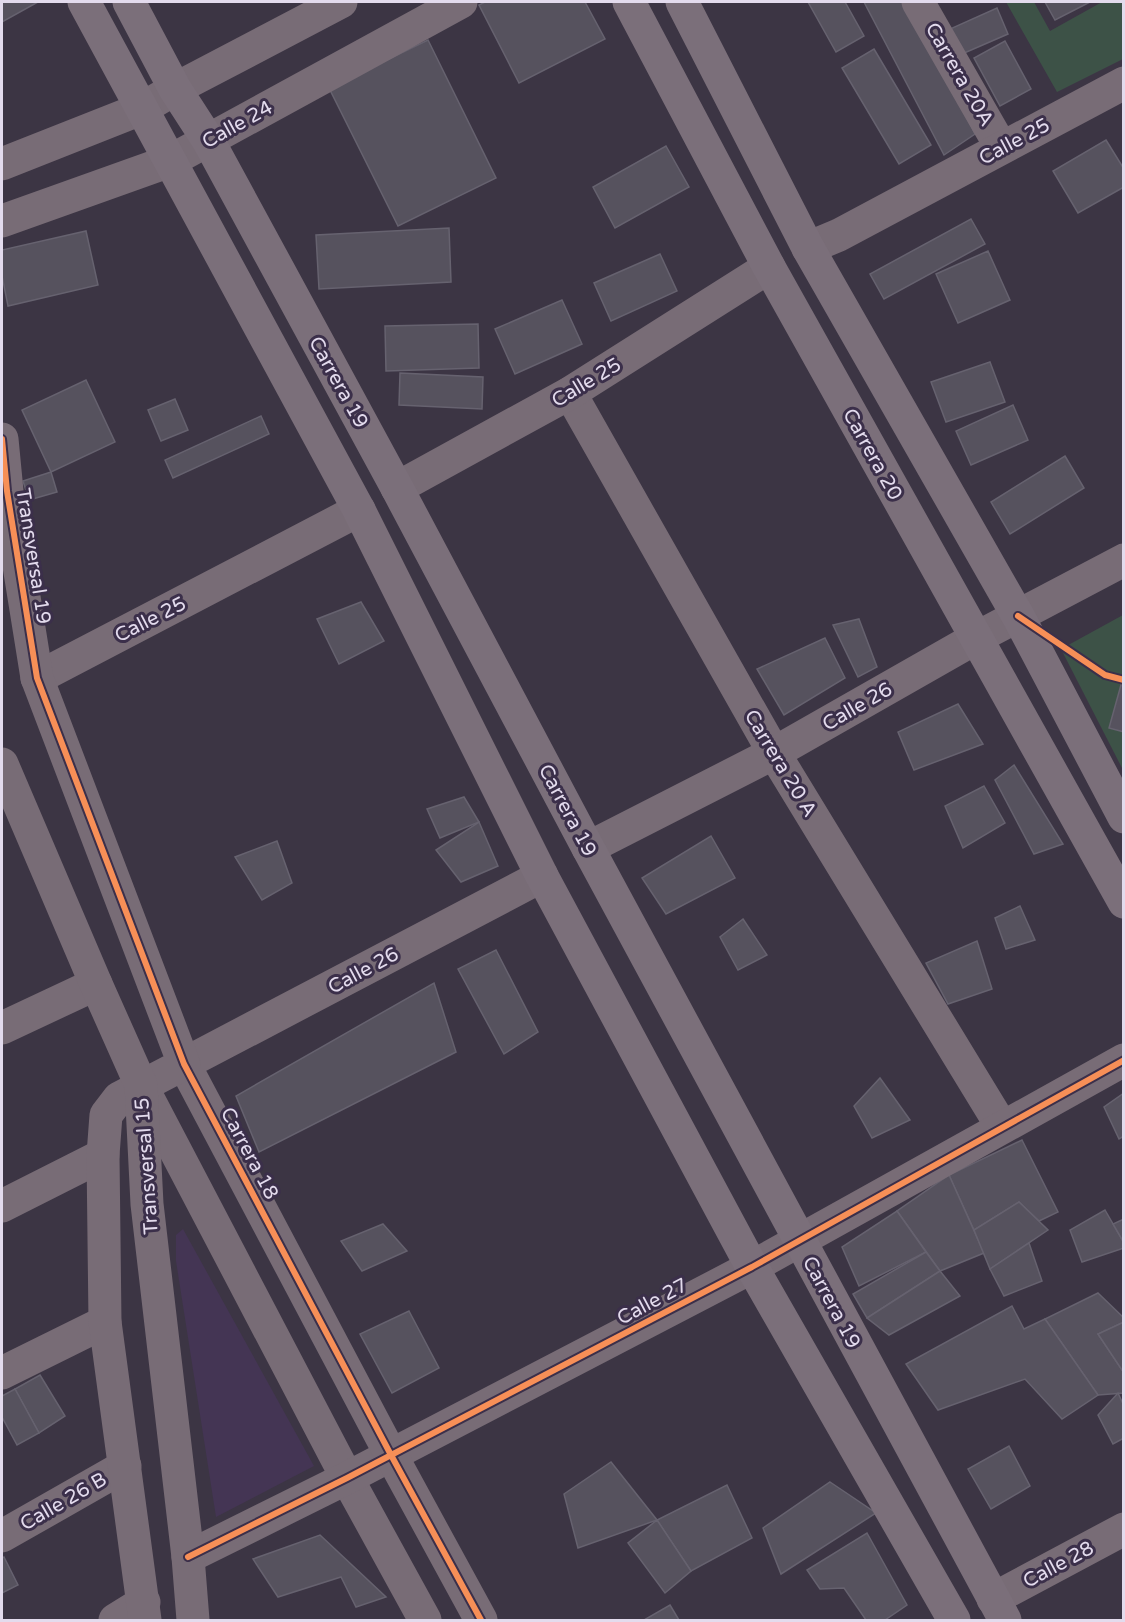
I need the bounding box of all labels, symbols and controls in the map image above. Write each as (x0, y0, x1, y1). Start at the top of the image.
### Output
street label: Carrera 20A (920, 18, 998, 131)
street label: Calle 24 (198, 96, 277, 154)
street label: Calle 25 (975, 113, 1054, 170)
street label: Carrera 19 (303, 333, 373, 432)
street label: Calle 25 (547, 353, 626, 413)
street label: Carrera 20 (837, 405, 907, 504)
street label: Transversal 19 (10, 487, 56, 626)
street label: Calle 25 (111, 592, 190, 648)
street label: Calle 26 (818, 677, 897, 736)
street label: Carrera 20 A (739, 706, 822, 821)
street label: Carrera 19 (533, 760, 601, 861)
street label: Calle 26 (324, 942, 403, 999)
street label: Transversal 15 (130, 1097, 164, 1235)
street label: Carrera 18 (215, 1103, 283, 1204)
street label: Carrera 19 (797, 1252, 865, 1353)
street label: Calle 27 (613, 1273, 692, 1330)
street label: Calle 26 B (16, 1468, 111, 1536)
street label: Calle 28 (1019, 1536, 1098, 1593)

